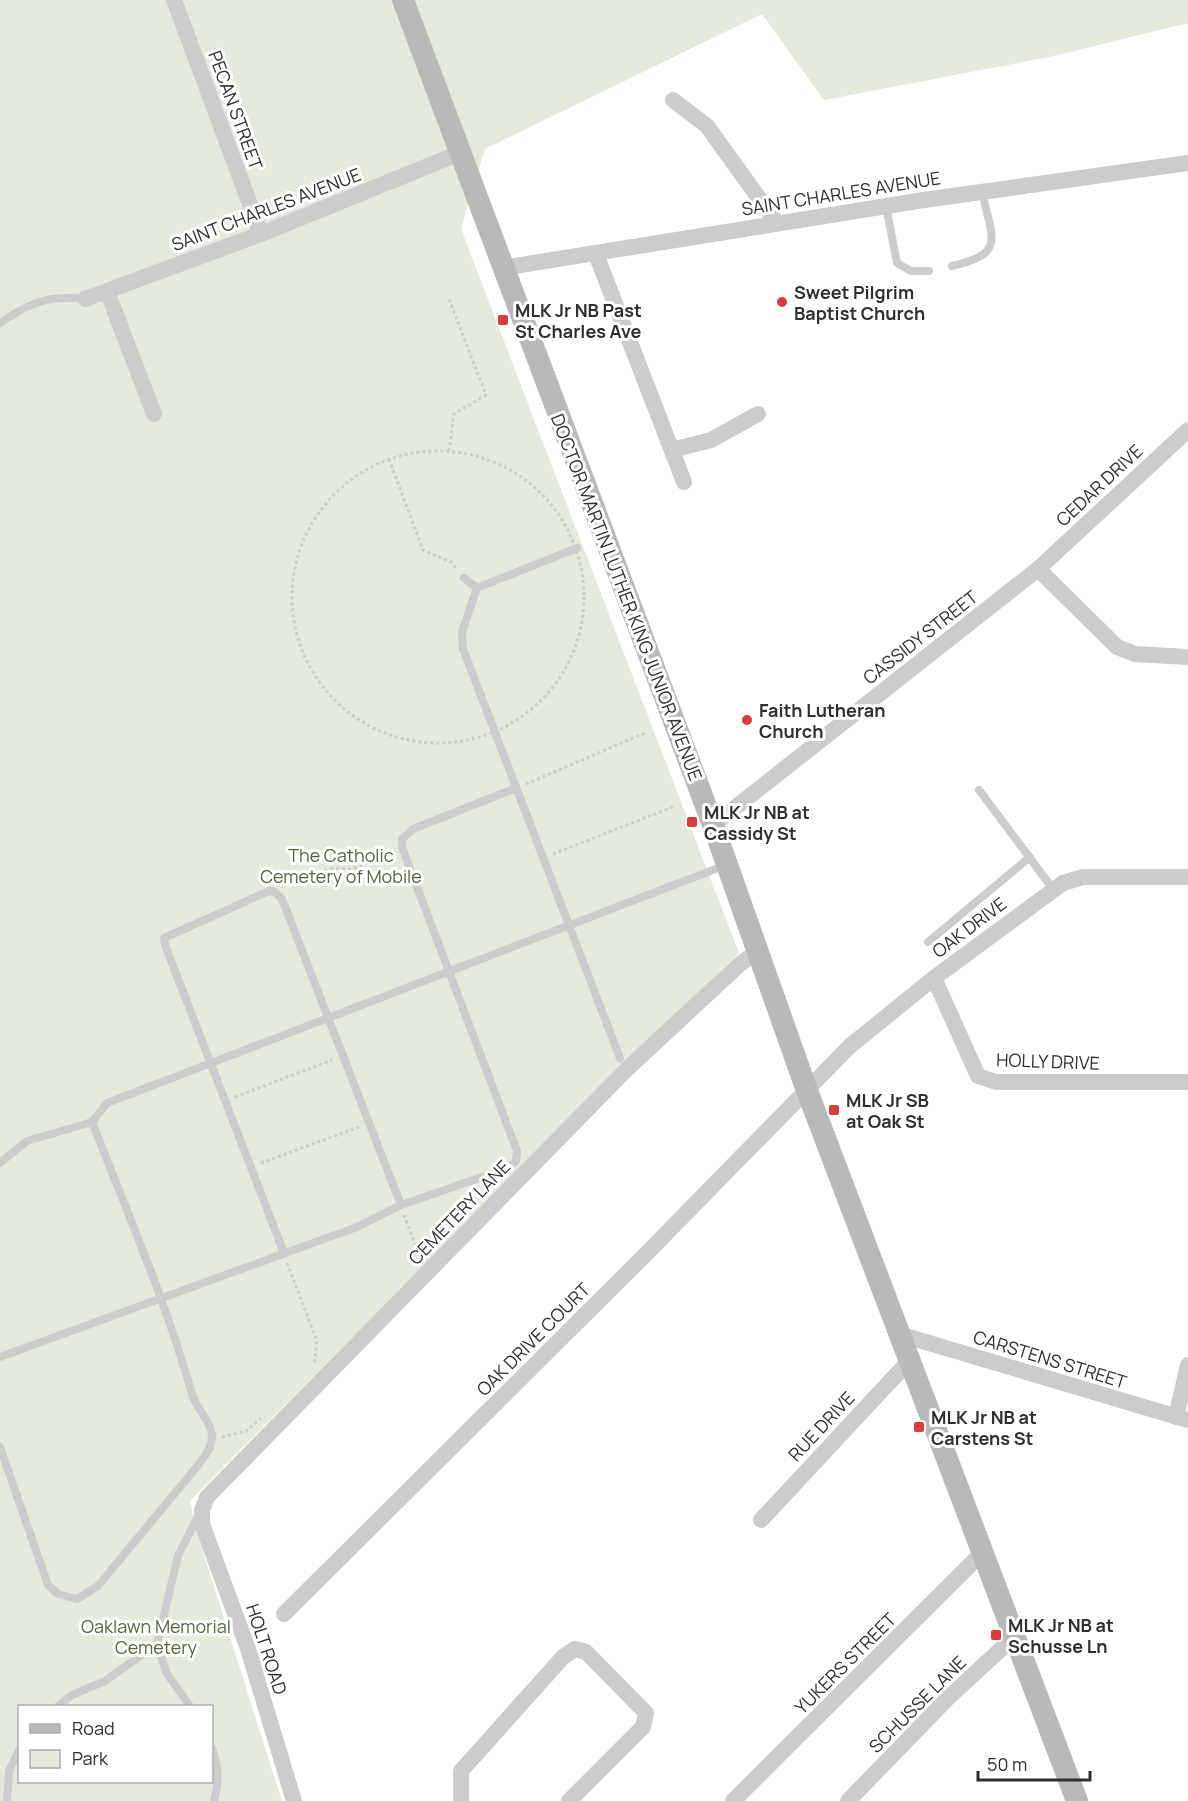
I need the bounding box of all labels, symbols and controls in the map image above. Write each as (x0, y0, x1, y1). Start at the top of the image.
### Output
street label: PECAN STREET (203, 47, 269, 173)
street label: SAINT CHARLES AVENUE (168, 162, 364, 256)
street label: SAINT CHARLES AVENUE (740, 165, 942, 221)
place label: Sweet Pilgrim Baptist Church (794, 280, 925, 325)
marker: Sweet Pilgrim Baptist Church (775, 295, 789, 309)
place label: MLK Jr NB Past St Charles Ave (515, 298, 642, 343)
marker: MLK Jr NB Past St Charles Ave (496, 313, 510, 327)
street label: DOCTOR MARTIN LUTHER KING JUNIOR AVENUE (546, 410, 708, 784)
street label: CEDAR DRIVE (1051, 439, 1147, 531)
street label: CASSIDY STREET (858, 585, 982, 689)
place label: Faith Lutheran Church (759, 698, 885, 743)
marker: Faith Lutheran Church (740, 713, 754, 727)
place label: MLK Jr NB at Cassidy St (704, 800, 810, 845)
marker: MLK Jr NB at Cassidy St (685, 815, 699, 829)
park label: The Catholic Cemetery of Mobile (260, 843, 422, 888)
street label: OAK DRIVE (927, 891, 1011, 963)
street label: HOLLY DRIVE (996, 1047, 1100, 1075)
place label: MLK Jr SB at Oak St (846, 1088, 929, 1133)
marker: MLK Jr SB at Oak St (827, 1103, 841, 1117)
street label: CEMETERY LANE (403, 1154, 515, 1270)
street label: OAK DRIVE COURT (471, 1277, 595, 1401)
street label: CARSTENS STREET (971, 1324, 1130, 1394)
street label: RUE DRIVE (783, 1386, 859, 1466)
place label: MLK Jr NB at Carstens St (931, 1405, 1037, 1450)
marker: MLK Jr NB at Carstens St (912, 1420, 926, 1434)
street label: HOLT ROAD (241, 1601, 293, 1697)
street label: YUKERS STREET (789, 1607, 901, 1719)
place label: MLK Jr NB at Schusse Ln (1008, 1613, 1114, 1658)
park label: Oaklawn Memorial Cemetery (81, 1614, 231, 1659)
marker: MLK Jr NB at Schusse Ln (989, 1628, 1003, 1642)
street label: SCHUSSE LANE (863, 1650, 971, 1758)
legend (18, 1705, 213, 1783)
text: Road (72, 1716, 115, 1740)
scale bar (978, 1744, 1090, 1782)
text: Park (72, 1746, 109, 1770)
text: 50 m (987, 1752, 1027, 1776)

